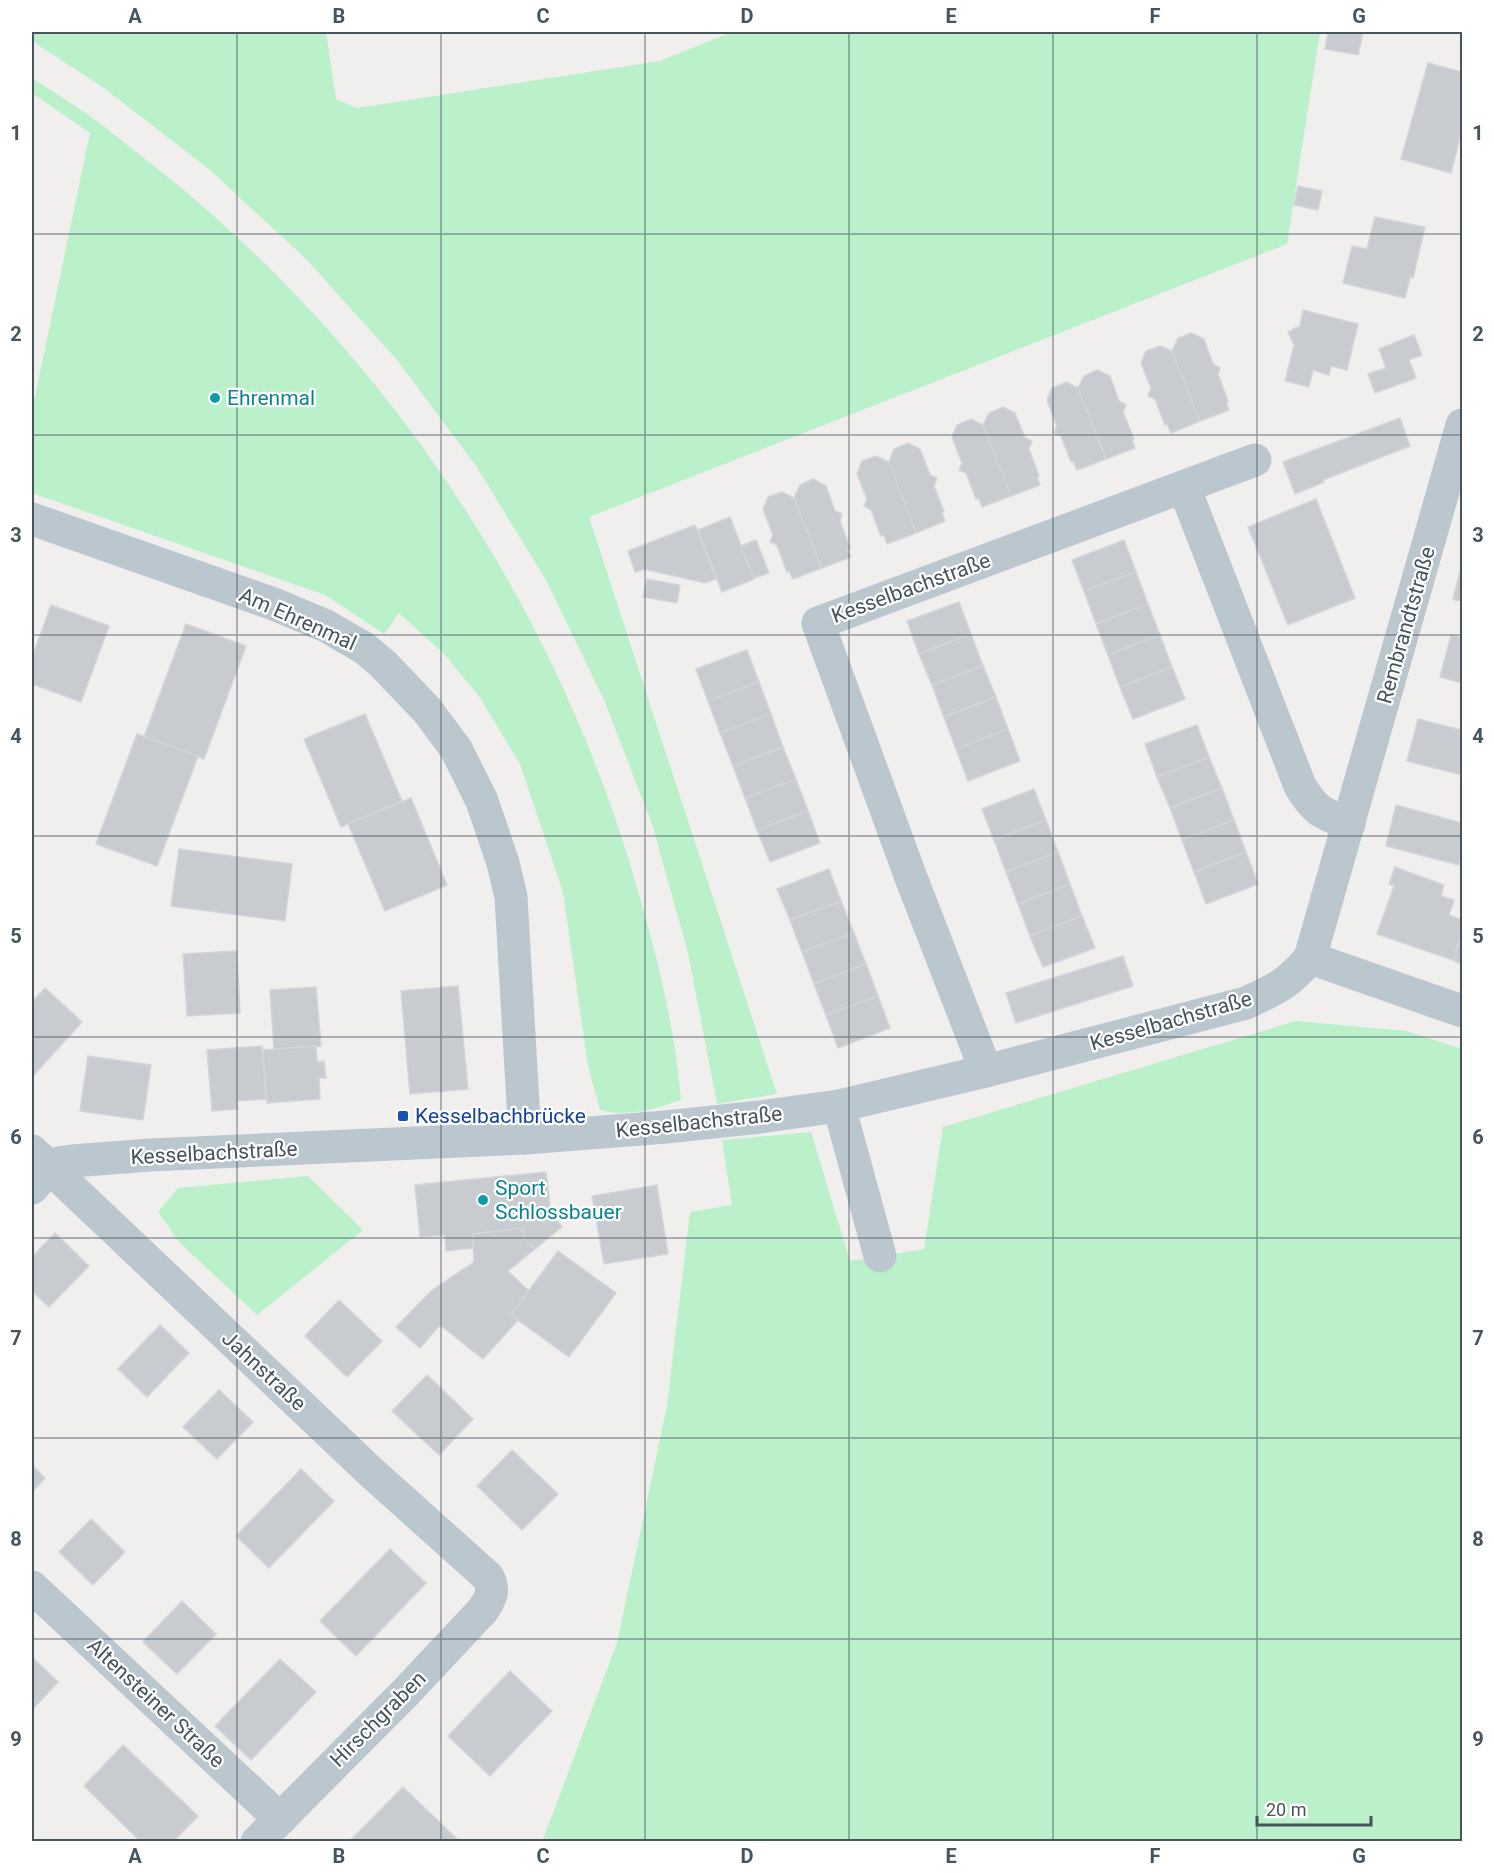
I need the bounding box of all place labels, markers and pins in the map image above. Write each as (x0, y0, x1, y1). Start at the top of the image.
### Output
place label: Ehrenmal (227, 386, 315, 410)
marker: Ehrenmal (208, 391, 222, 405)
place label: Kesselbachbrücke (415, 1104, 586, 1128)
marker: Kesselbachbrücke (396, 1109, 410, 1123)
place label: Sport Schlossbauer (495, 1176, 622, 1224)
marker: Sport Schlossbauer (476, 1193, 490, 1207)

